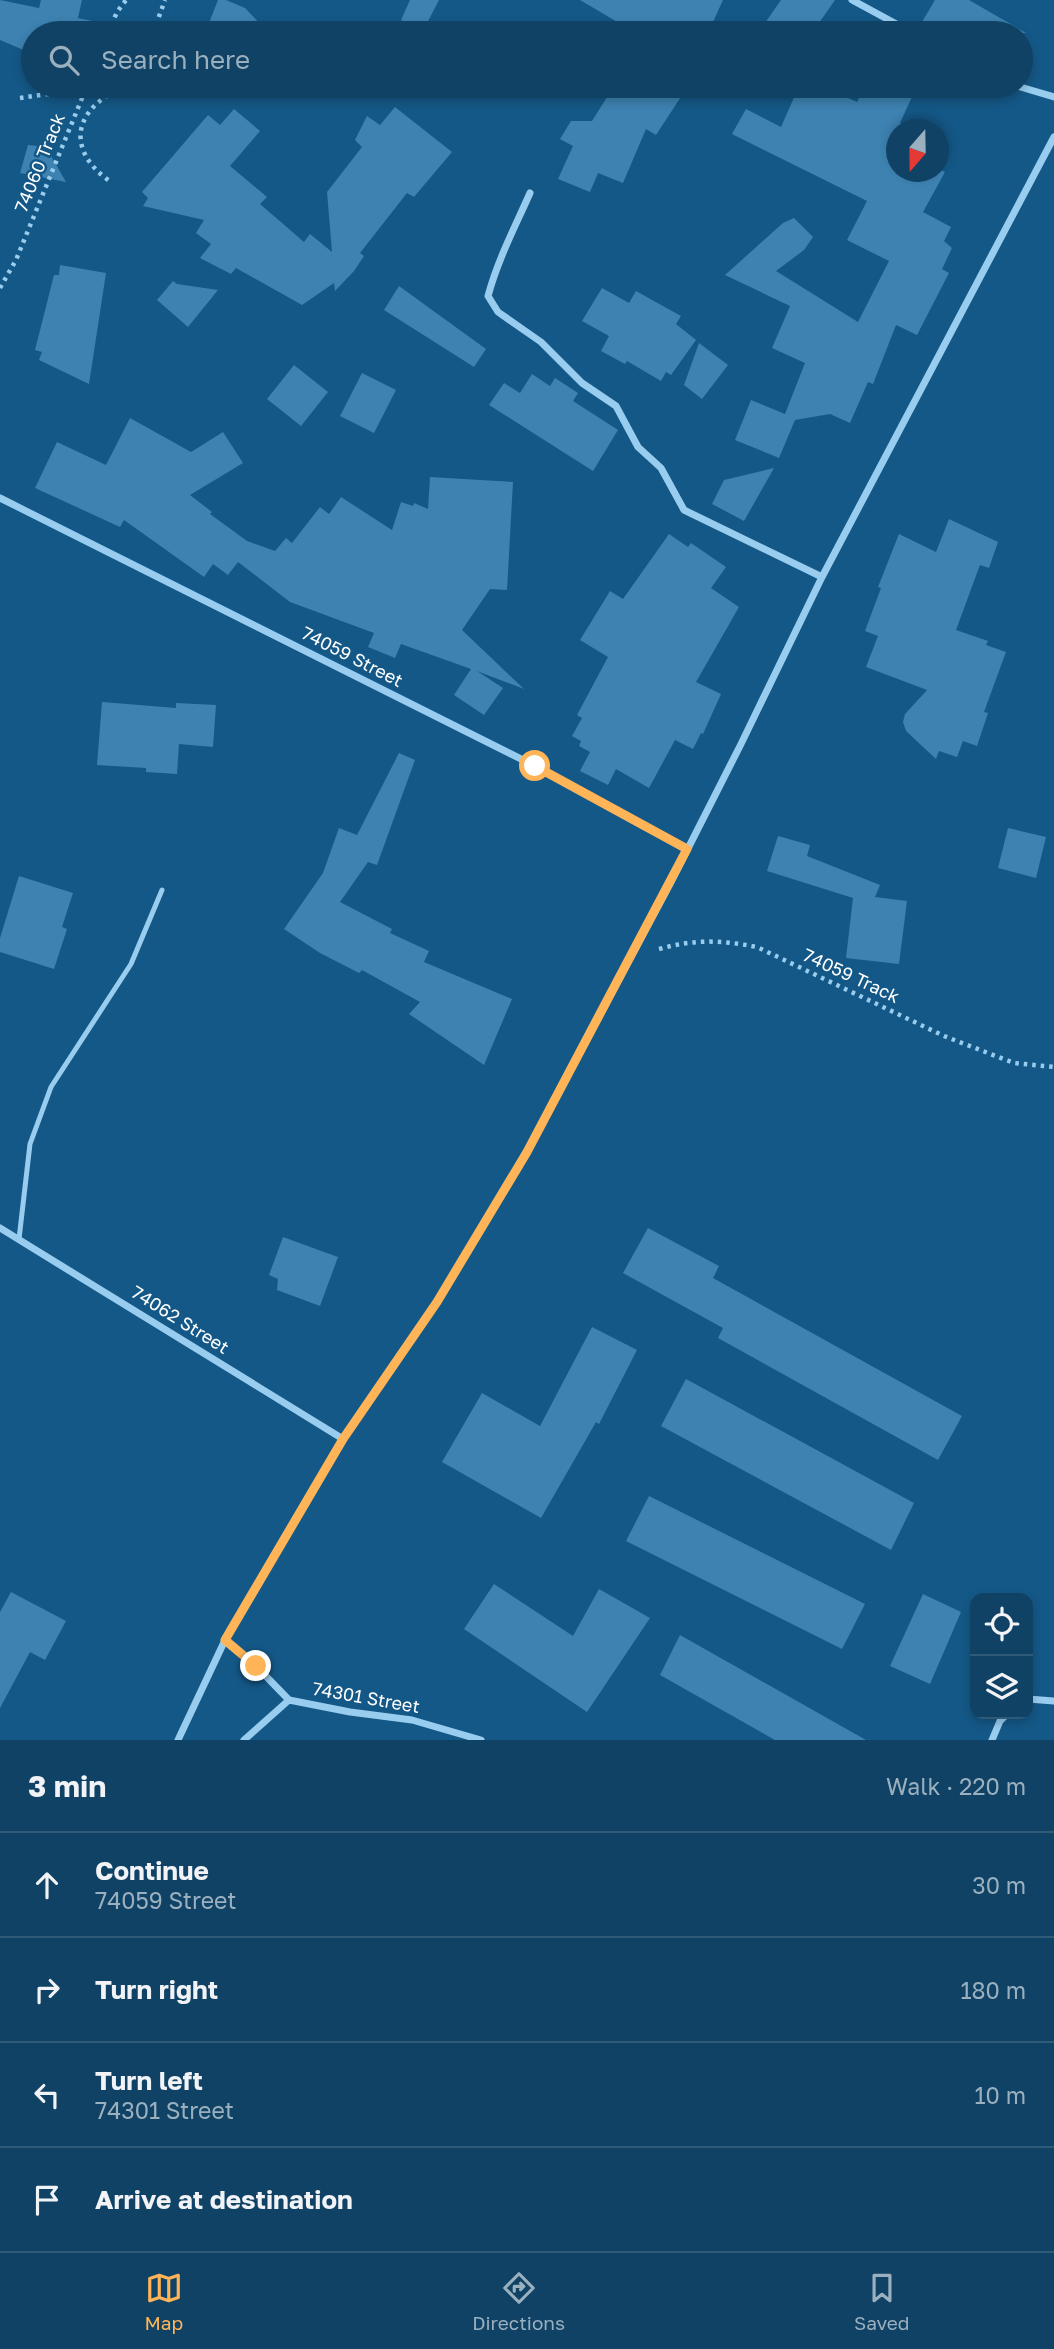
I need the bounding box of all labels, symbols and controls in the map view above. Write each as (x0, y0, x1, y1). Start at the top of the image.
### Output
search box (21, 21, 1033, 98)
icon: search (45, 41, 83, 79)
text: Search here (101, 44, 250, 75)
street label: 74060 Track (9, 110, 69, 215)
north arrow (886, 119, 949, 182)
street label: 74059 Street (298, 621, 407, 691)
route start (519, 750, 550, 781)
street label: 74059 Track (800, 943, 903, 1007)
street label: 74062 Street (128, 1280, 233, 1358)
map controls (970, 1593, 1033, 1719)
button: locate (970, 1593, 1033, 1656)
route end (240, 1650, 271, 1681)
button: layers (970, 1656, 1033, 1719)
street label: 74301 Street (311, 1677, 422, 1717)
text: 3 min (28, 1768, 106, 1804)
text: Walk · 220 m (886, 1772, 1026, 1800)
text: Continue (95, 1855, 209, 1886)
icon: ahead (28, 1866, 66, 1904)
text: 30 m (972, 1871, 1026, 1899)
text: 74059 Street (95, 1886, 237, 1914)
icon: right (28, 1971, 66, 2009)
text: Turn right (95, 1974, 218, 2005)
text: 180 m (960, 1976, 1026, 2004)
text: Turn left (95, 2065, 203, 2096)
icon: left (28, 2076, 66, 2114)
text: 10 m (974, 2081, 1026, 2109)
text: 74301 Street (95, 2096, 234, 2124)
icon: arrive (28, 2181, 66, 2219)
text: Arrive at destination (95, 2184, 353, 2215)
tab: Map (144, 2269, 183, 2334)
tab: Directions (472, 2269, 565, 2334)
tab: Saved (854, 2269, 910, 2334)

